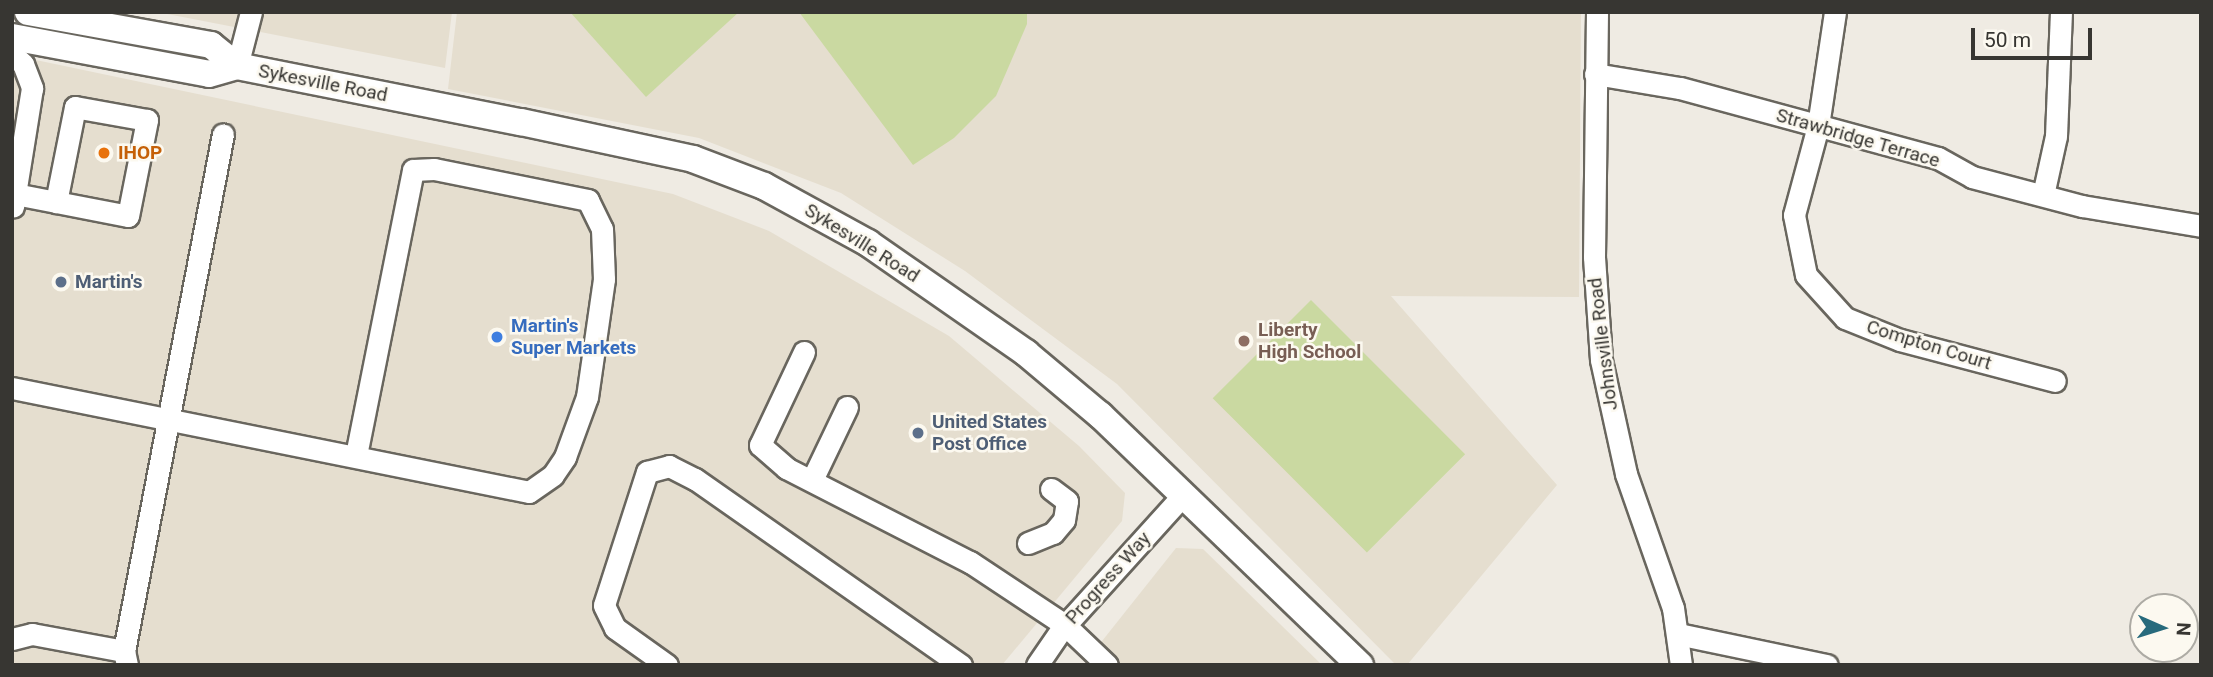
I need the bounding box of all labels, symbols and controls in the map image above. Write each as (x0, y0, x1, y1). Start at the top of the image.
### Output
scale bar (1975, 14, 2096, 58)
text: 50 m (1984, 28, 2031, 52)
street label: Sykesville Road (257, 59, 389, 107)
street label: Strawbridge Terrace (1773, 104, 1943, 172)
place label: IHOP (118, 142, 162, 164)
marker: IHOP (96, 145, 112, 161)
street label: Sykesville Road (800, 199, 924, 287)
place label: Martin's (75, 271, 143, 293)
marker: Martin's (53, 274, 69, 290)
street label: Johnsville Road (1584, 276, 1622, 412)
place label: Martin's Super Markets (511, 315, 636, 359)
street label: Compton Court (1864, 315, 1994, 375)
place label: Liberty High School (1258, 319, 1361, 363)
marker: Martin's Super Markets (489, 329, 505, 345)
marker: Liberty High School (1236, 333, 1252, 349)
place label: United States Post Office (932, 411, 1047, 455)
marker: United States Post Office (910, 425, 926, 441)
street label: Progress Way (1061, 527, 1155, 629)
north arrow (2129, 593, 2199, 663)
text: N (2172, 622, 2195, 636)

